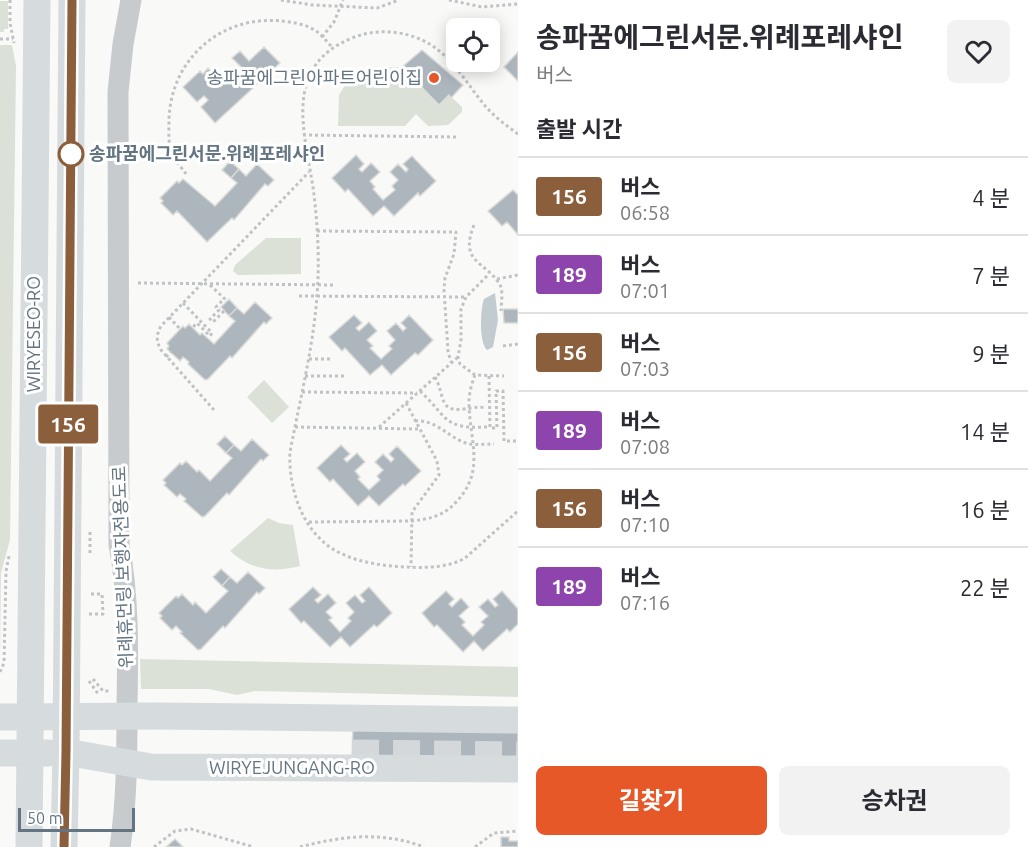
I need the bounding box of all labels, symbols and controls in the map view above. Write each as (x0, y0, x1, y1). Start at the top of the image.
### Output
map controls (446, 18, 500, 72)
button: locate (446, 18, 500, 72)
button: heart (947, 20, 1010, 83)
text: 송파꿈에그린서문.위례포레샤인 (536, 21, 904, 52)
text: 버스 (536, 63, 573, 86)
place label: 송파꿈에그린아파트어린이집 (207, 67, 422, 87)
marker: 송파꿈에그린아파트어린이집 (427, 71, 441, 85)
text: 출발 시간 (536, 116, 622, 141)
marker: 송파꿈에그린서문.위례포레샤인 (58, 141, 84, 167)
place label: 송파꿈에그린서문.위례포레샤인 (89, 143, 325, 163)
text: 버스 (620, 174, 660, 199)
text: 156 (551, 184, 587, 208)
text: 4 분 (972, 185, 1010, 210)
text: 06:58 (620, 201, 670, 224)
text: 버스 (620, 252, 660, 277)
text: 189 (551, 262, 587, 286)
text: 7 분 (972, 263, 1010, 288)
street label: WIRYESEO-RO (23, 276, 43, 392)
text: 07:01 (620, 279, 670, 302)
text: 버스 (620, 330, 660, 355)
text: 156 (551, 340, 587, 364)
text: 9 분 (972, 341, 1010, 366)
text: 07:03 (620, 357, 670, 380)
line badge: 156 (34, 404, 103, 444)
text: 버스 (620, 408, 660, 433)
text: 156 (50, 412, 86, 436)
text: 189 (551, 418, 587, 442)
text: 14 분 (960, 419, 1010, 444)
text: 07:08 (620, 435, 670, 458)
street label: 위례휴먼링 보행자전용도로 (108, 465, 136, 669)
text: 버스 (620, 486, 660, 511)
text: 156 (551, 496, 587, 520)
text: 16 분 (960, 497, 1010, 522)
text: 07:10 (620, 513, 670, 536)
text: 버스 (620, 564, 660, 589)
text: 189 (551, 574, 587, 598)
text: 22 분 (960, 575, 1010, 600)
text: 07:16 (620, 591, 670, 614)
street label: WIRYEJUNGANG-RO (209, 757, 375, 777)
button: 길찾기 (536, 766, 767, 835)
button: 승차권 (779, 766, 1010, 835)
scale bar (18, 805, 135, 832)
text: 50 m (27, 809, 63, 827)

